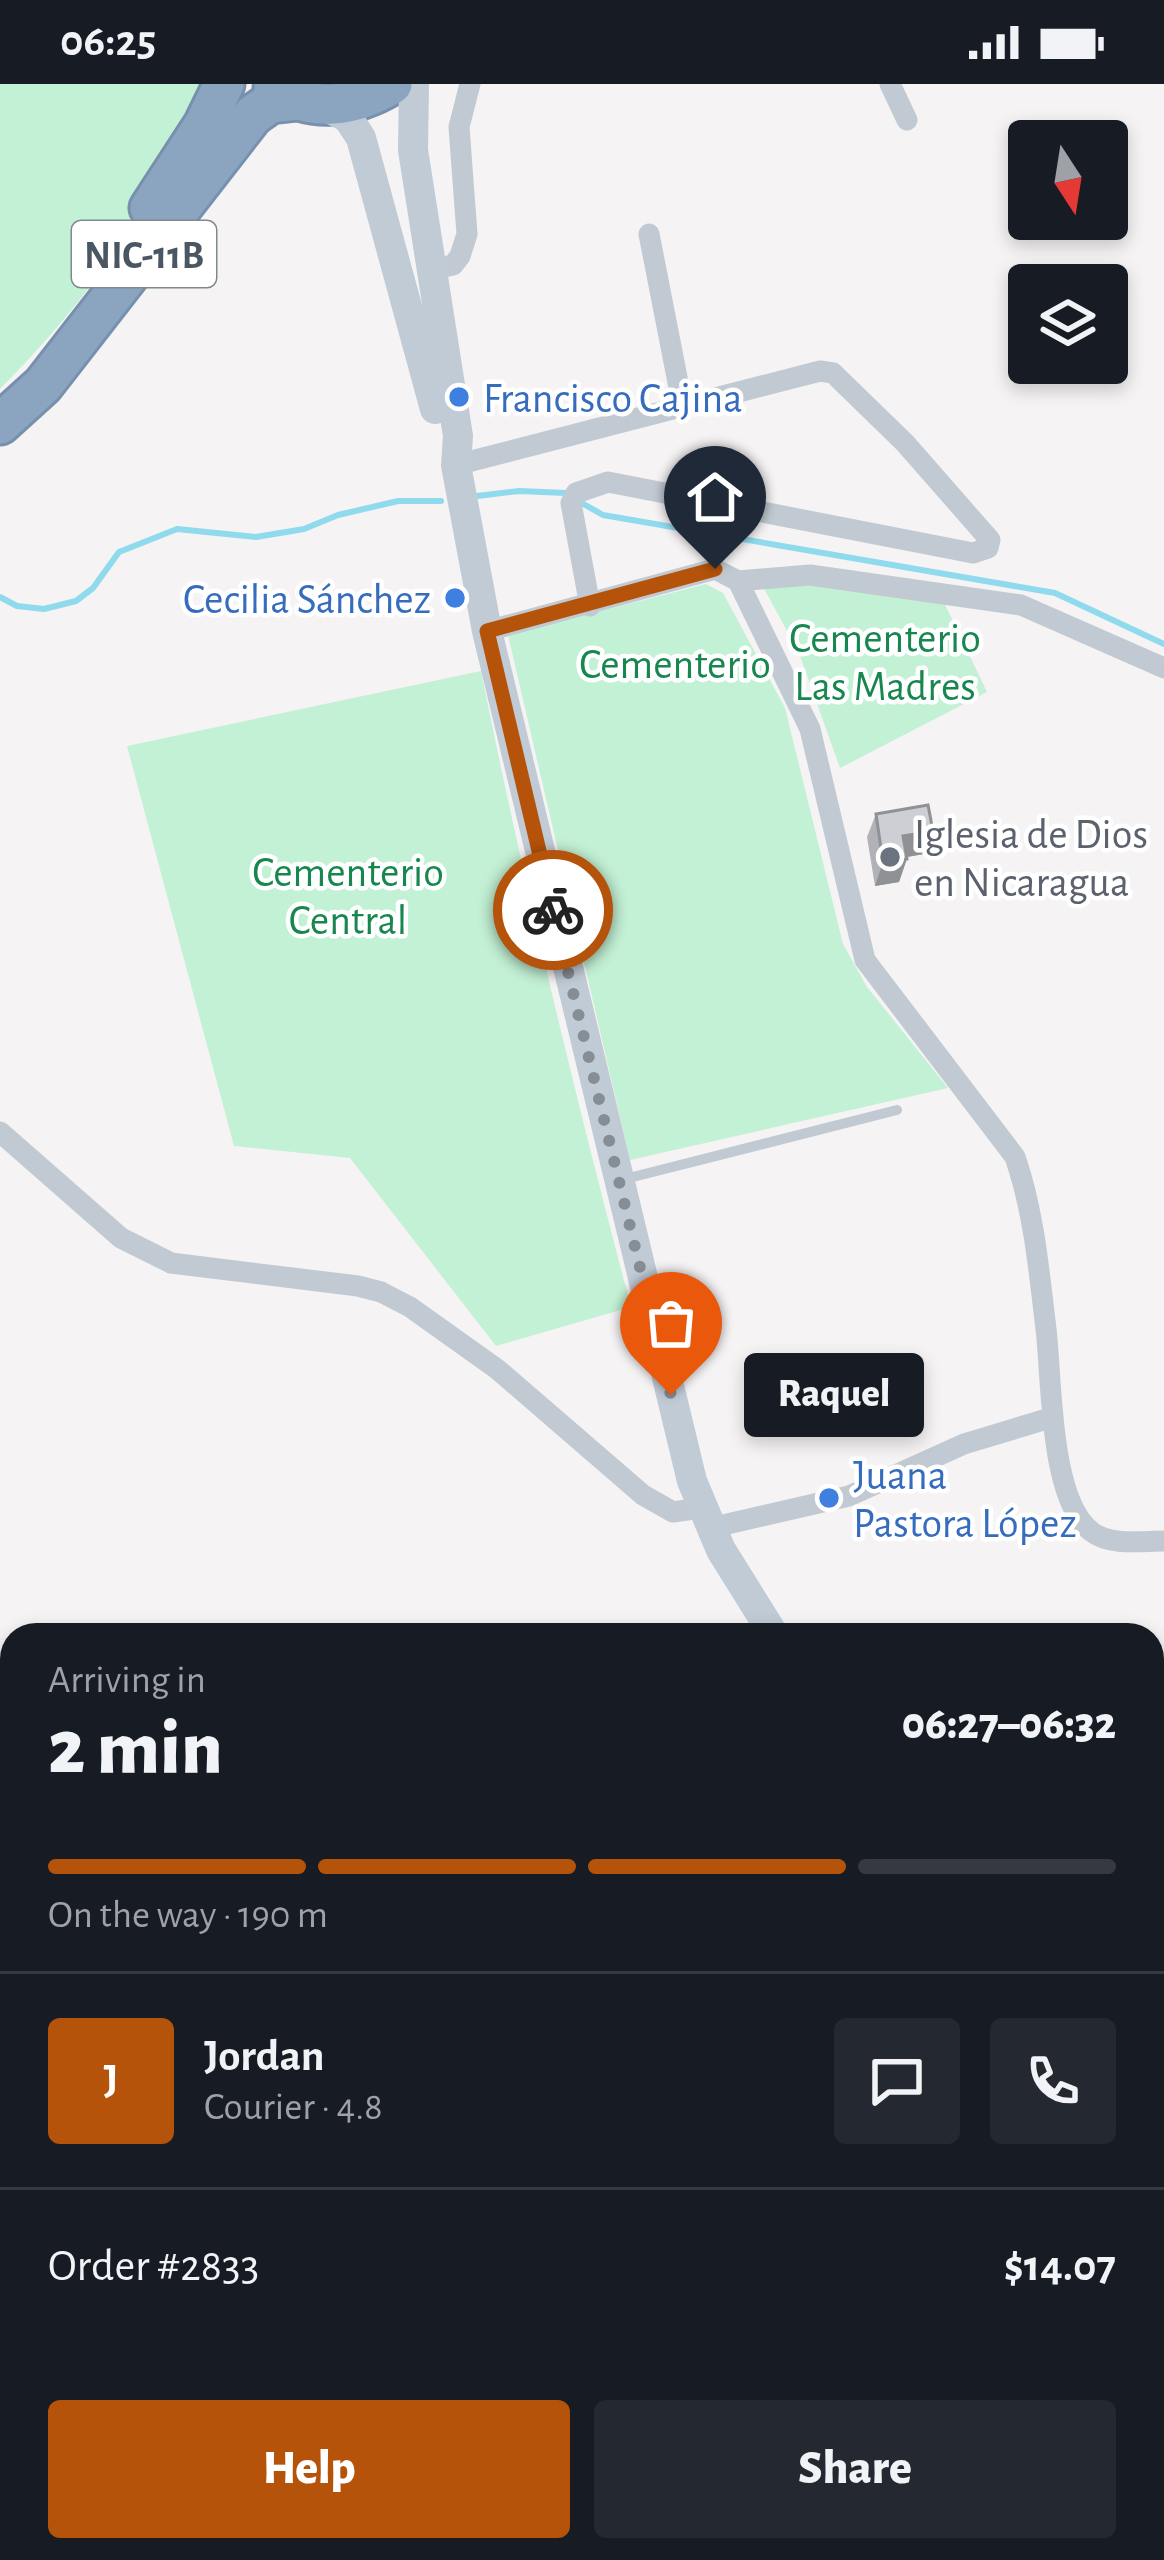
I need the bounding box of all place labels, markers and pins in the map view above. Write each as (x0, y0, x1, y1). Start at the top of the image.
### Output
place label: Francisco Cajina (483, 378, 743, 420)
marker: Francisco Cajina (446, 384, 472, 410)
pin (664, 446, 766, 569)
place label: Cecilia Sánchez (183, 579, 431, 621)
marker: Cecilia Sánchez (442, 585, 468, 611)
place label: Iglesia de Dios en Nicaragua (914, 814, 1148, 904)
marker: Iglesia de Dios en Nicaragua (877, 844, 903, 870)
pin (620, 1272, 722, 1395)
callout: Raquel (743, 1353, 923, 1437)
place label: Juana Pastora López (853, 1455, 1077, 1545)
marker: Juana Pastora López (816, 1485, 842, 1511)

